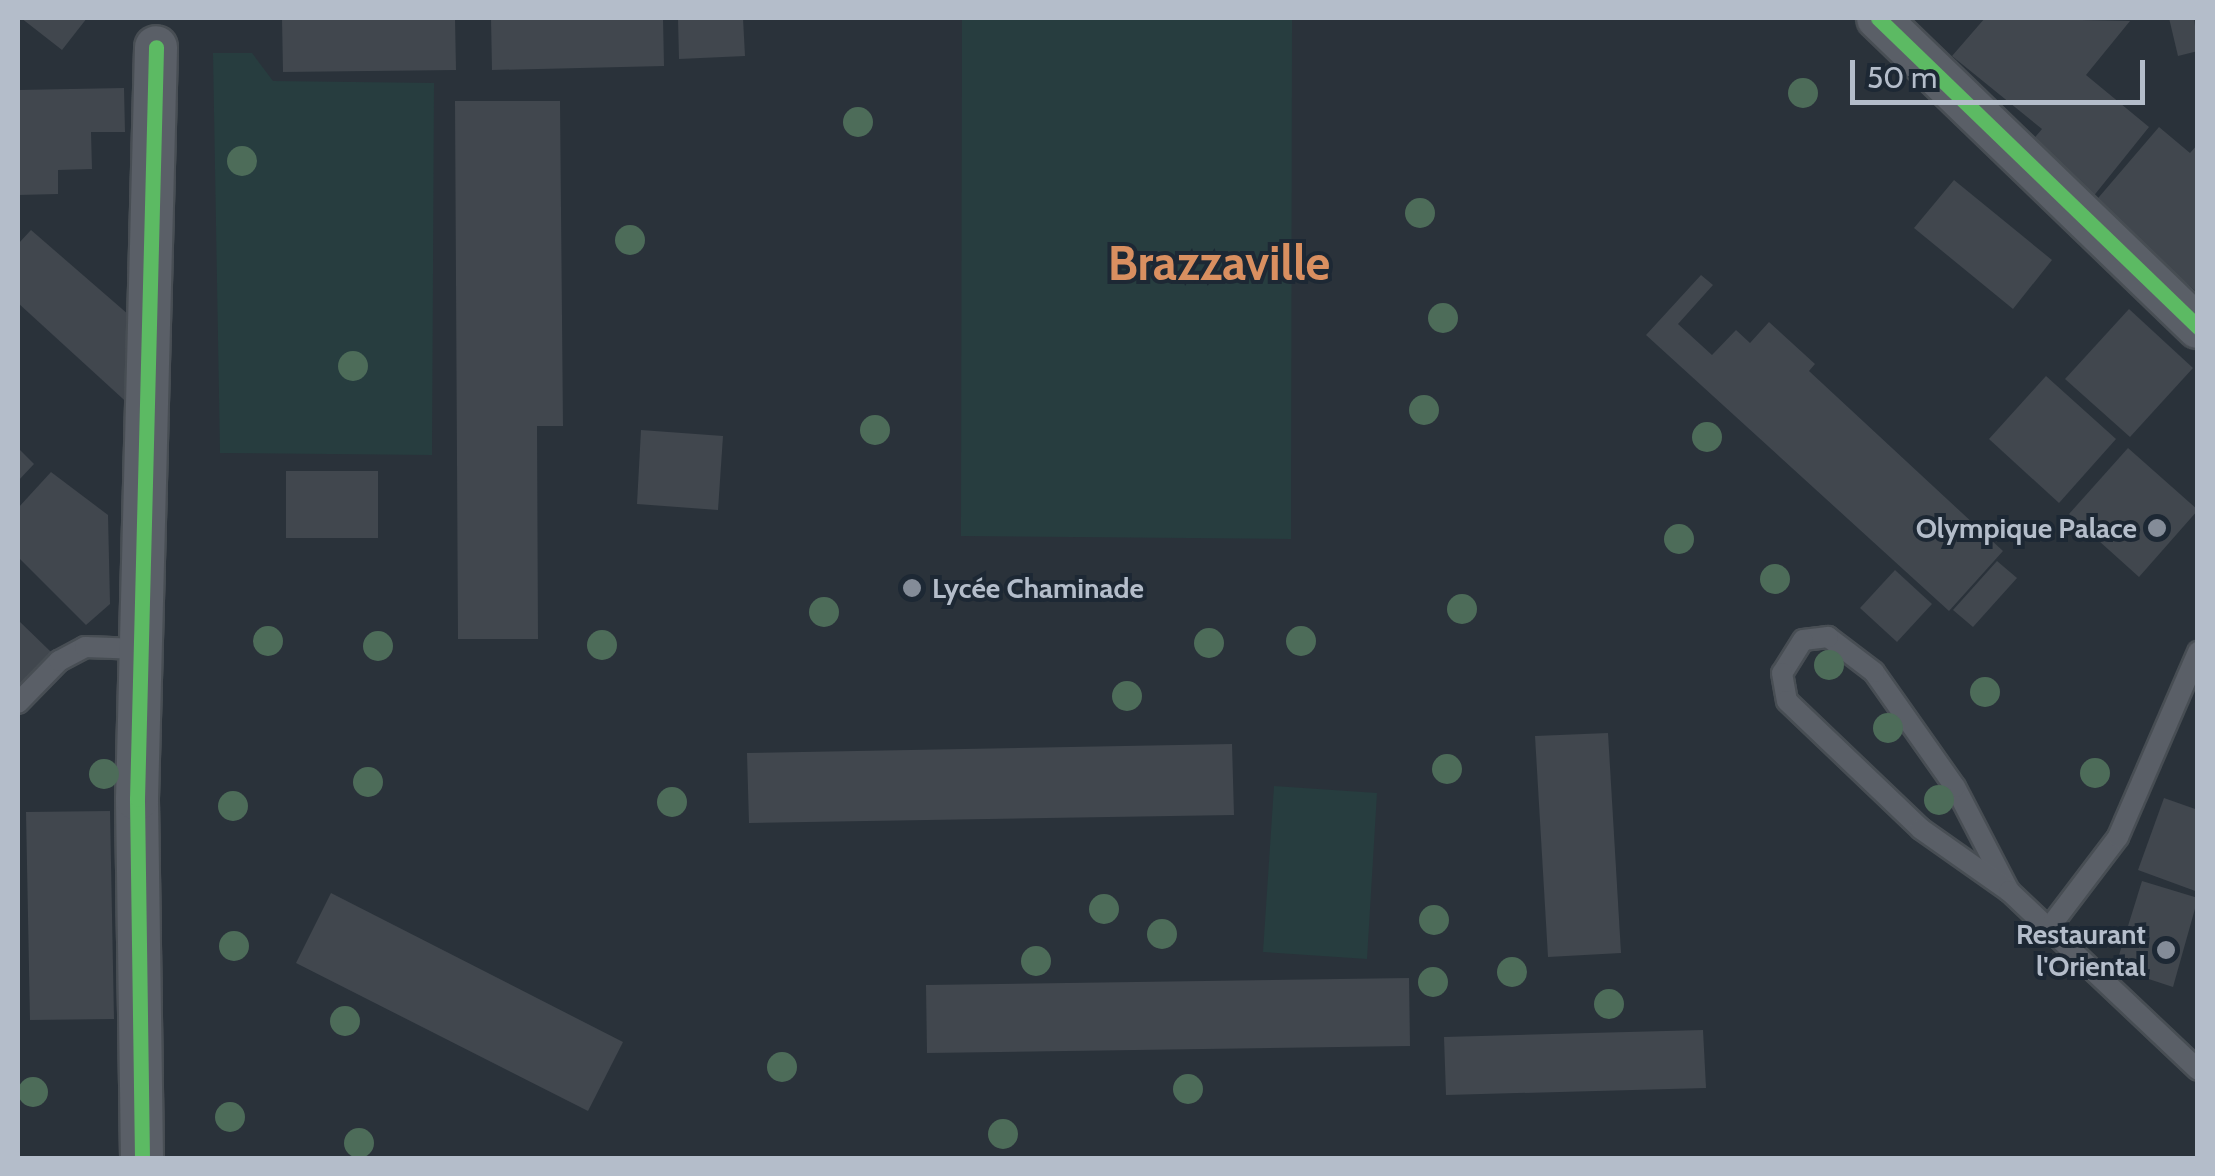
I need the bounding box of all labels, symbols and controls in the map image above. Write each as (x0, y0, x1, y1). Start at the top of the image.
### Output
scale bar (1855, 40, 2150, 102)
text: 50 m (1867, 59, 1937, 96)
district label: Brazzaville (1108, 235, 1330, 293)
place label: Olympique Palace (1916, 511, 2137, 545)
marker: Olympique Palace (2146, 517, 2168, 539)
place label: Lycée Chaminade (932, 571, 1144, 605)
marker: Lycée Chaminade (901, 577, 923, 599)
place label: Restaurant l'Oriental (2016, 917, 2146, 983)
marker: Restaurant l'Oriental (2155, 939, 2177, 961)

